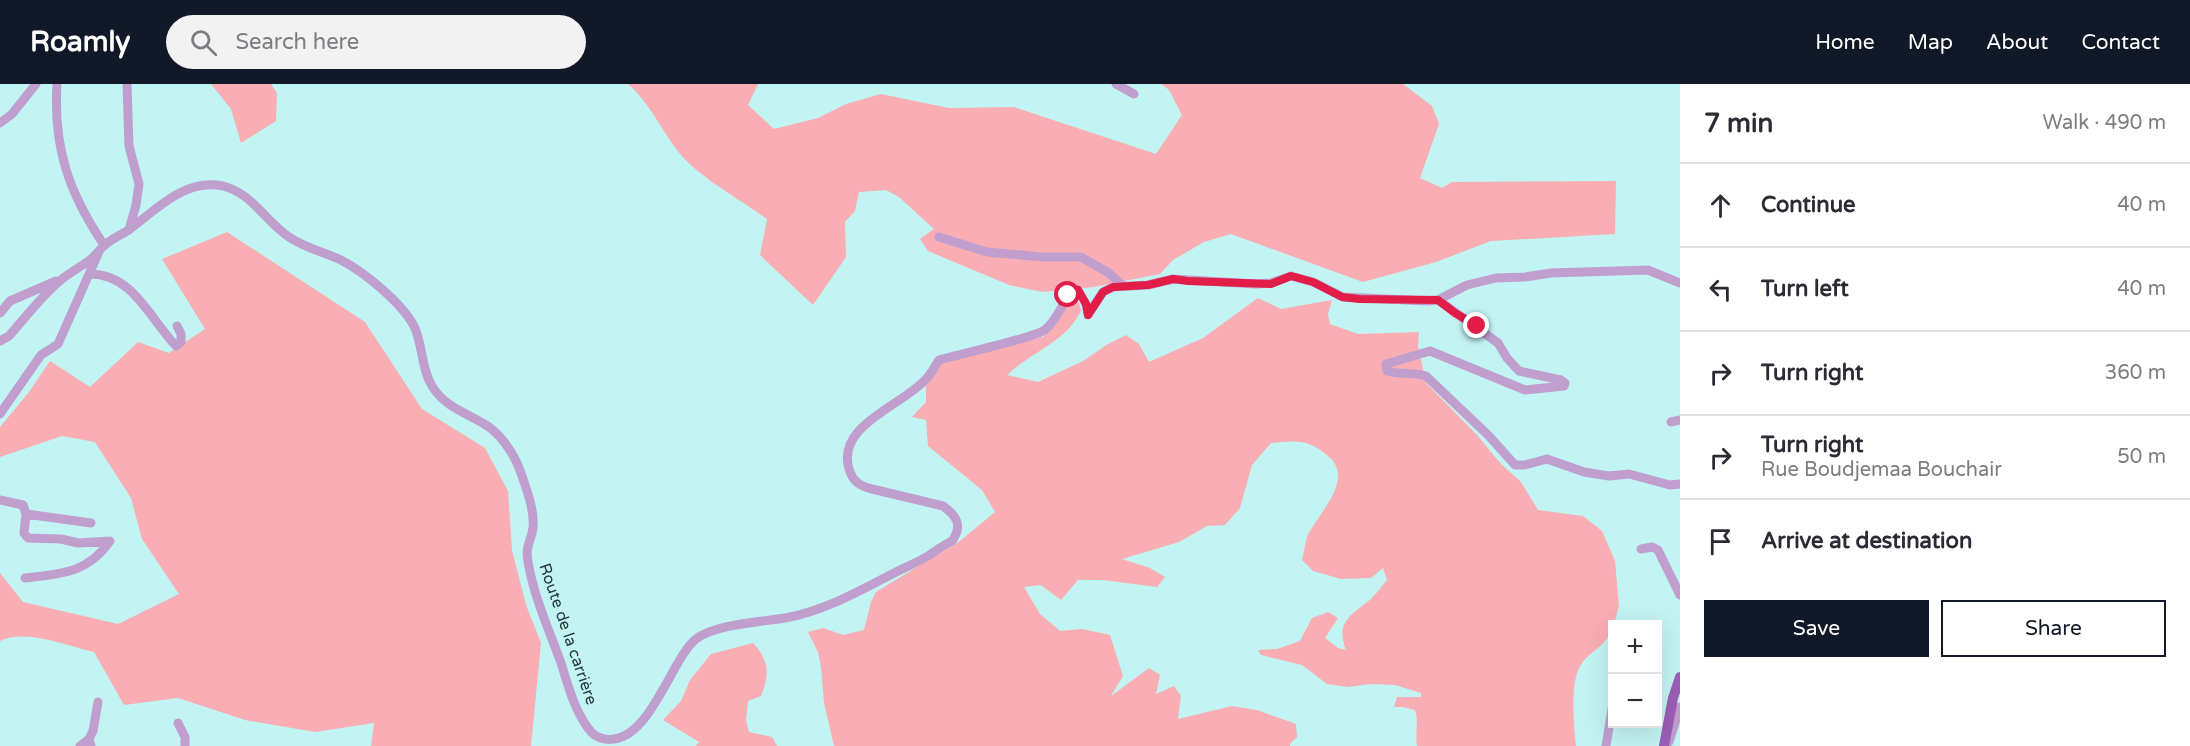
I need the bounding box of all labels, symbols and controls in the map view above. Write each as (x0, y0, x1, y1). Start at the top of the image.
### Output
search box (166, 15, 586, 69)
text: Roamly (30, 25, 130, 59)
icon: search (187, 26, 220, 59)
text: Search here (235, 29, 359, 55)
text: Home (1815, 30, 1875, 55)
text: Map (1908, 30, 1953, 55)
text: About (1986, 30, 2048, 55)
text: Contact (2081, 30, 2160, 55)
text: 7 min (1704, 108, 1773, 139)
text: Walk · 490 m (2043, 111, 2166, 135)
icon: ahead (1704, 189, 1737, 222)
text: Continue (1761, 192, 1856, 218)
text: 40 m (2117, 193, 2166, 217)
icon: left (1704, 273, 1737, 306)
text: Turn left (1761, 276, 1849, 302)
text: 40 m (2117, 277, 2166, 301)
route start (1054, 281, 1080, 307)
route end (1463, 312, 1489, 338)
icon: right (1704, 357, 1737, 390)
text: Turn right (1761, 360, 1863, 386)
text: 360 m (2105, 361, 2166, 385)
text: Turn right (1761, 432, 1863, 458)
icon: right (1704, 441, 1737, 474)
text: 50 m (2117, 445, 2166, 469)
text: Rue Boudjemaa Bouchair (1761, 458, 2002, 482)
icon: arrive (1704, 525, 1737, 558)
text: Arrive at destination (1761, 528, 1972, 554)
street label: Route de la carrière (534, 561, 602, 707)
button: Save (1704, 600, 1929, 657)
button: Share (1941, 600, 2166, 657)
map controls (1608, 620, 1662, 728)
button: + (1608, 620, 1662, 674)
button: − (1608, 674, 1662, 728)

